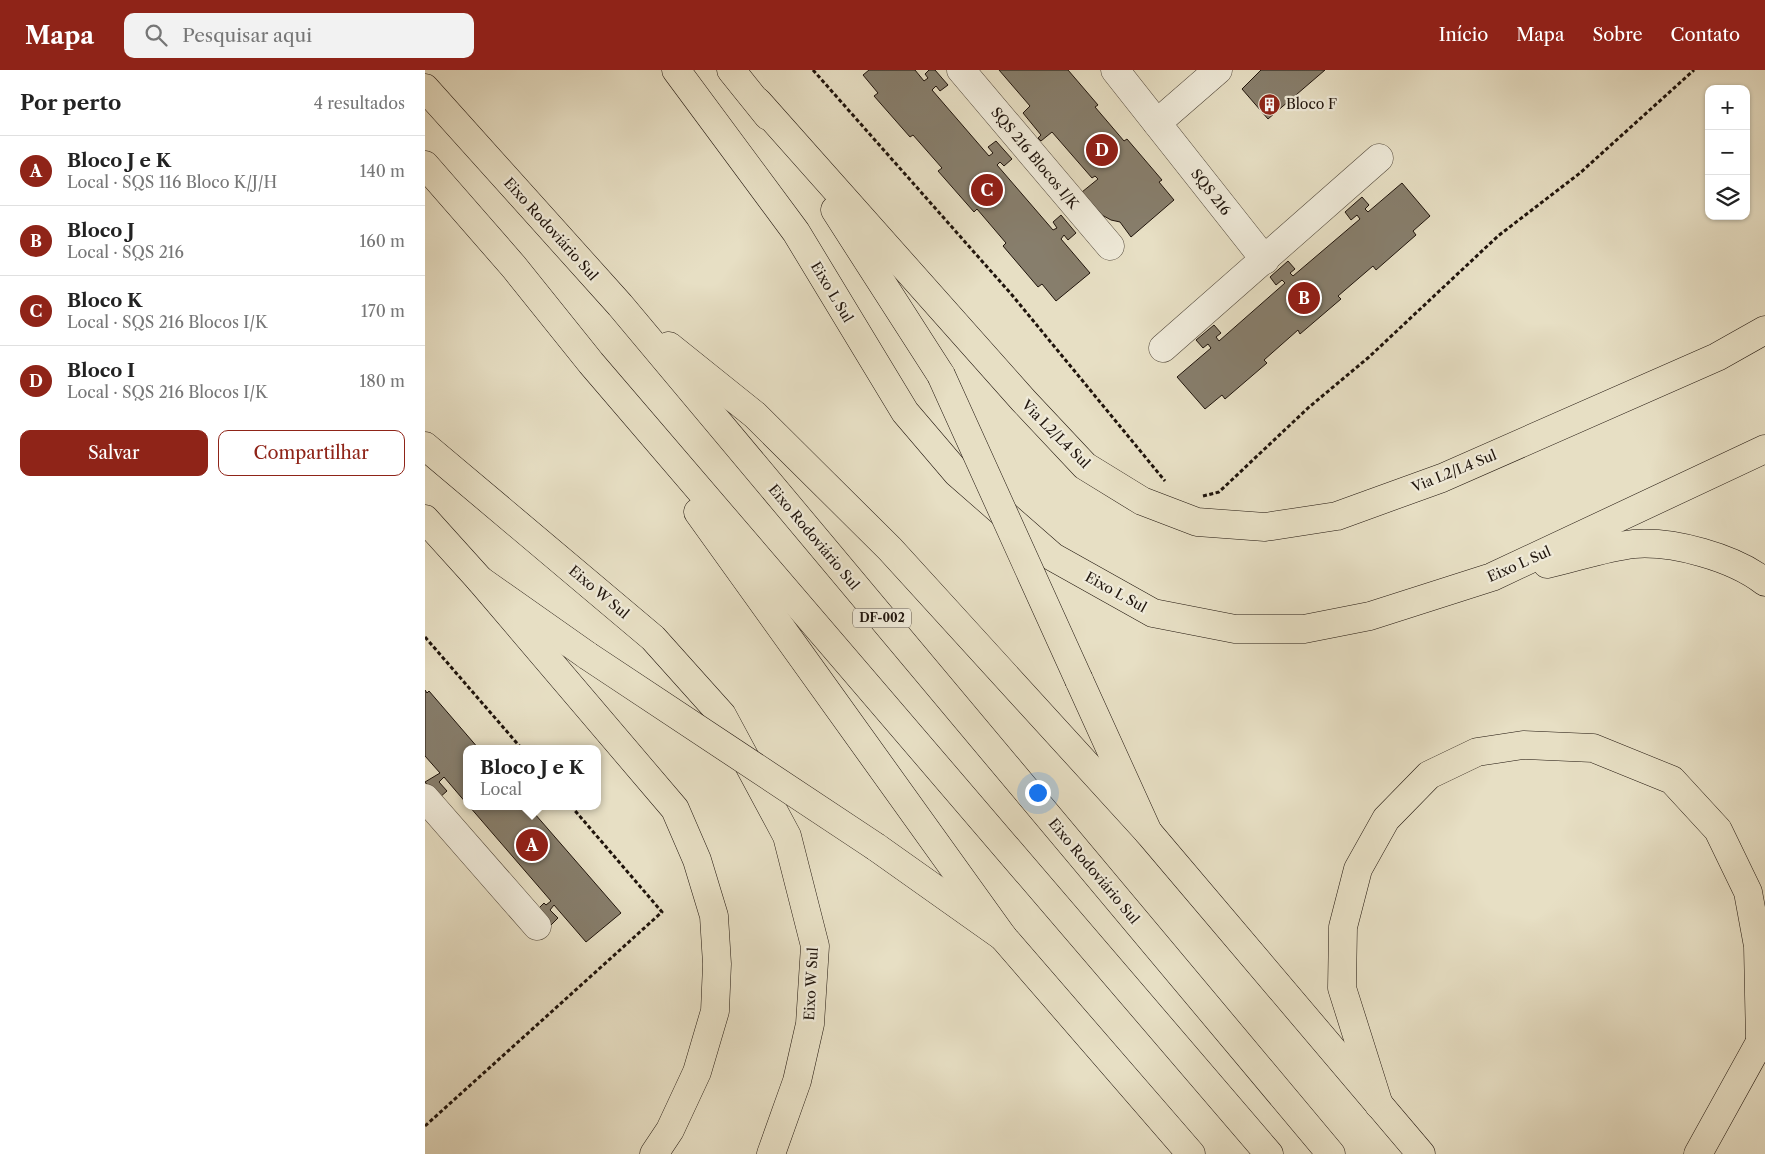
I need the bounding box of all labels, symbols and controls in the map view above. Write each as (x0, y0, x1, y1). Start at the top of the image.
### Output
search box (124, 13, 474, 58)
text: Mapa (25, 21, 94, 50)
icon: search (142, 21, 170, 49)
text: Pesquisar aqui (182, 24, 312, 47)
text: Início (1439, 24, 1488, 46)
text: Mapa (1516, 24, 1564, 46)
text: Sobre (1592, 24, 1643, 46)
text: Contato (1671, 24, 1740, 46)
map controls (1705, 85, 1750, 220)
button: + (1705, 85, 1750, 130)
text: Por perto (20, 90, 121, 115)
building icon: Bloco F (1258, 92, 1282, 116)
text: 4 resultados (314, 93, 405, 113)
place label: Bloco F (1286, 95, 1337, 113)
street label: SQS 216 Blocos I/K (987, 103, 1084, 213)
button: − (1705, 130, 1750, 175)
pin: D (1086, 131, 1118, 169)
text: Bloco J e K (67, 149, 171, 172)
text: A (30, 161, 42, 181)
text: 140 m (360, 161, 405, 181)
street label: SQS 216 (1187, 165, 1235, 219)
pin: C (971, 171, 1003, 209)
text: Local · SQS 116 Bloco K/J/H (67, 172, 277, 192)
street label: Eixo Rodoviário Sul (500, 174, 602, 284)
button: layers (1705, 175, 1750, 220)
text: Bloco J (67, 219, 135, 242)
text: B (30, 231, 42, 251)
text: 160 m (360, 231, 405, 251)
text: Local · SQS 216 (67, 242, 184, 262)
street label: Eixo L Sul (807, 258, 857, 326)
pin: B (1288, 279, 1320, 317)
text: Bloco K (67, 289, 142, 312)
text: C (30, 301, 42, 321)
text: 170 m (361, 301, 405, 321)
text: Local · SQS 216 Blocos I/K (67, 312, 268, 332)
text: Bloco I (67, 359, 135, 382)
text: D (29, 371, 43, 391)
text: 180 m (359, 371, 405, 391)
text: Local · SQS 216 Blocos I/K (67, 382, 268, 402)
street label: Via L2/L4 Sul (1017, 395, 1094, 472)
button: Salvar (20, 430, 208, 476)
button: Compartilhar (218, 430, 405, 476)
street label: Via L2/L4 Sul (1408, 446, 1499, 497)
street label: Eixo Rodoviário Sul (765, 481, 863, 593)
street label: Eixo L Sul (1484, 542, 1554, 586)
street label: Eixo W Sul (565, 562, 633, 622)
street label: Eixo L Sul (1082, 568, 1150, 616)
road number: DF-002 (853, 608, 911, 628)
popup (463, 745, 601, 810)
text: Bloco J e K (480, 756, 584, 779)
text: Local (480, 779, 522, 799)
your location (1025, 780, 1051, 806)
street label: Eixo Rodoviário Sul (1045, 815, 1143, 927)
pin: A (516, 826, 548, 864)
street label: Eixo W Sul (800, 947, 822, 1021)

